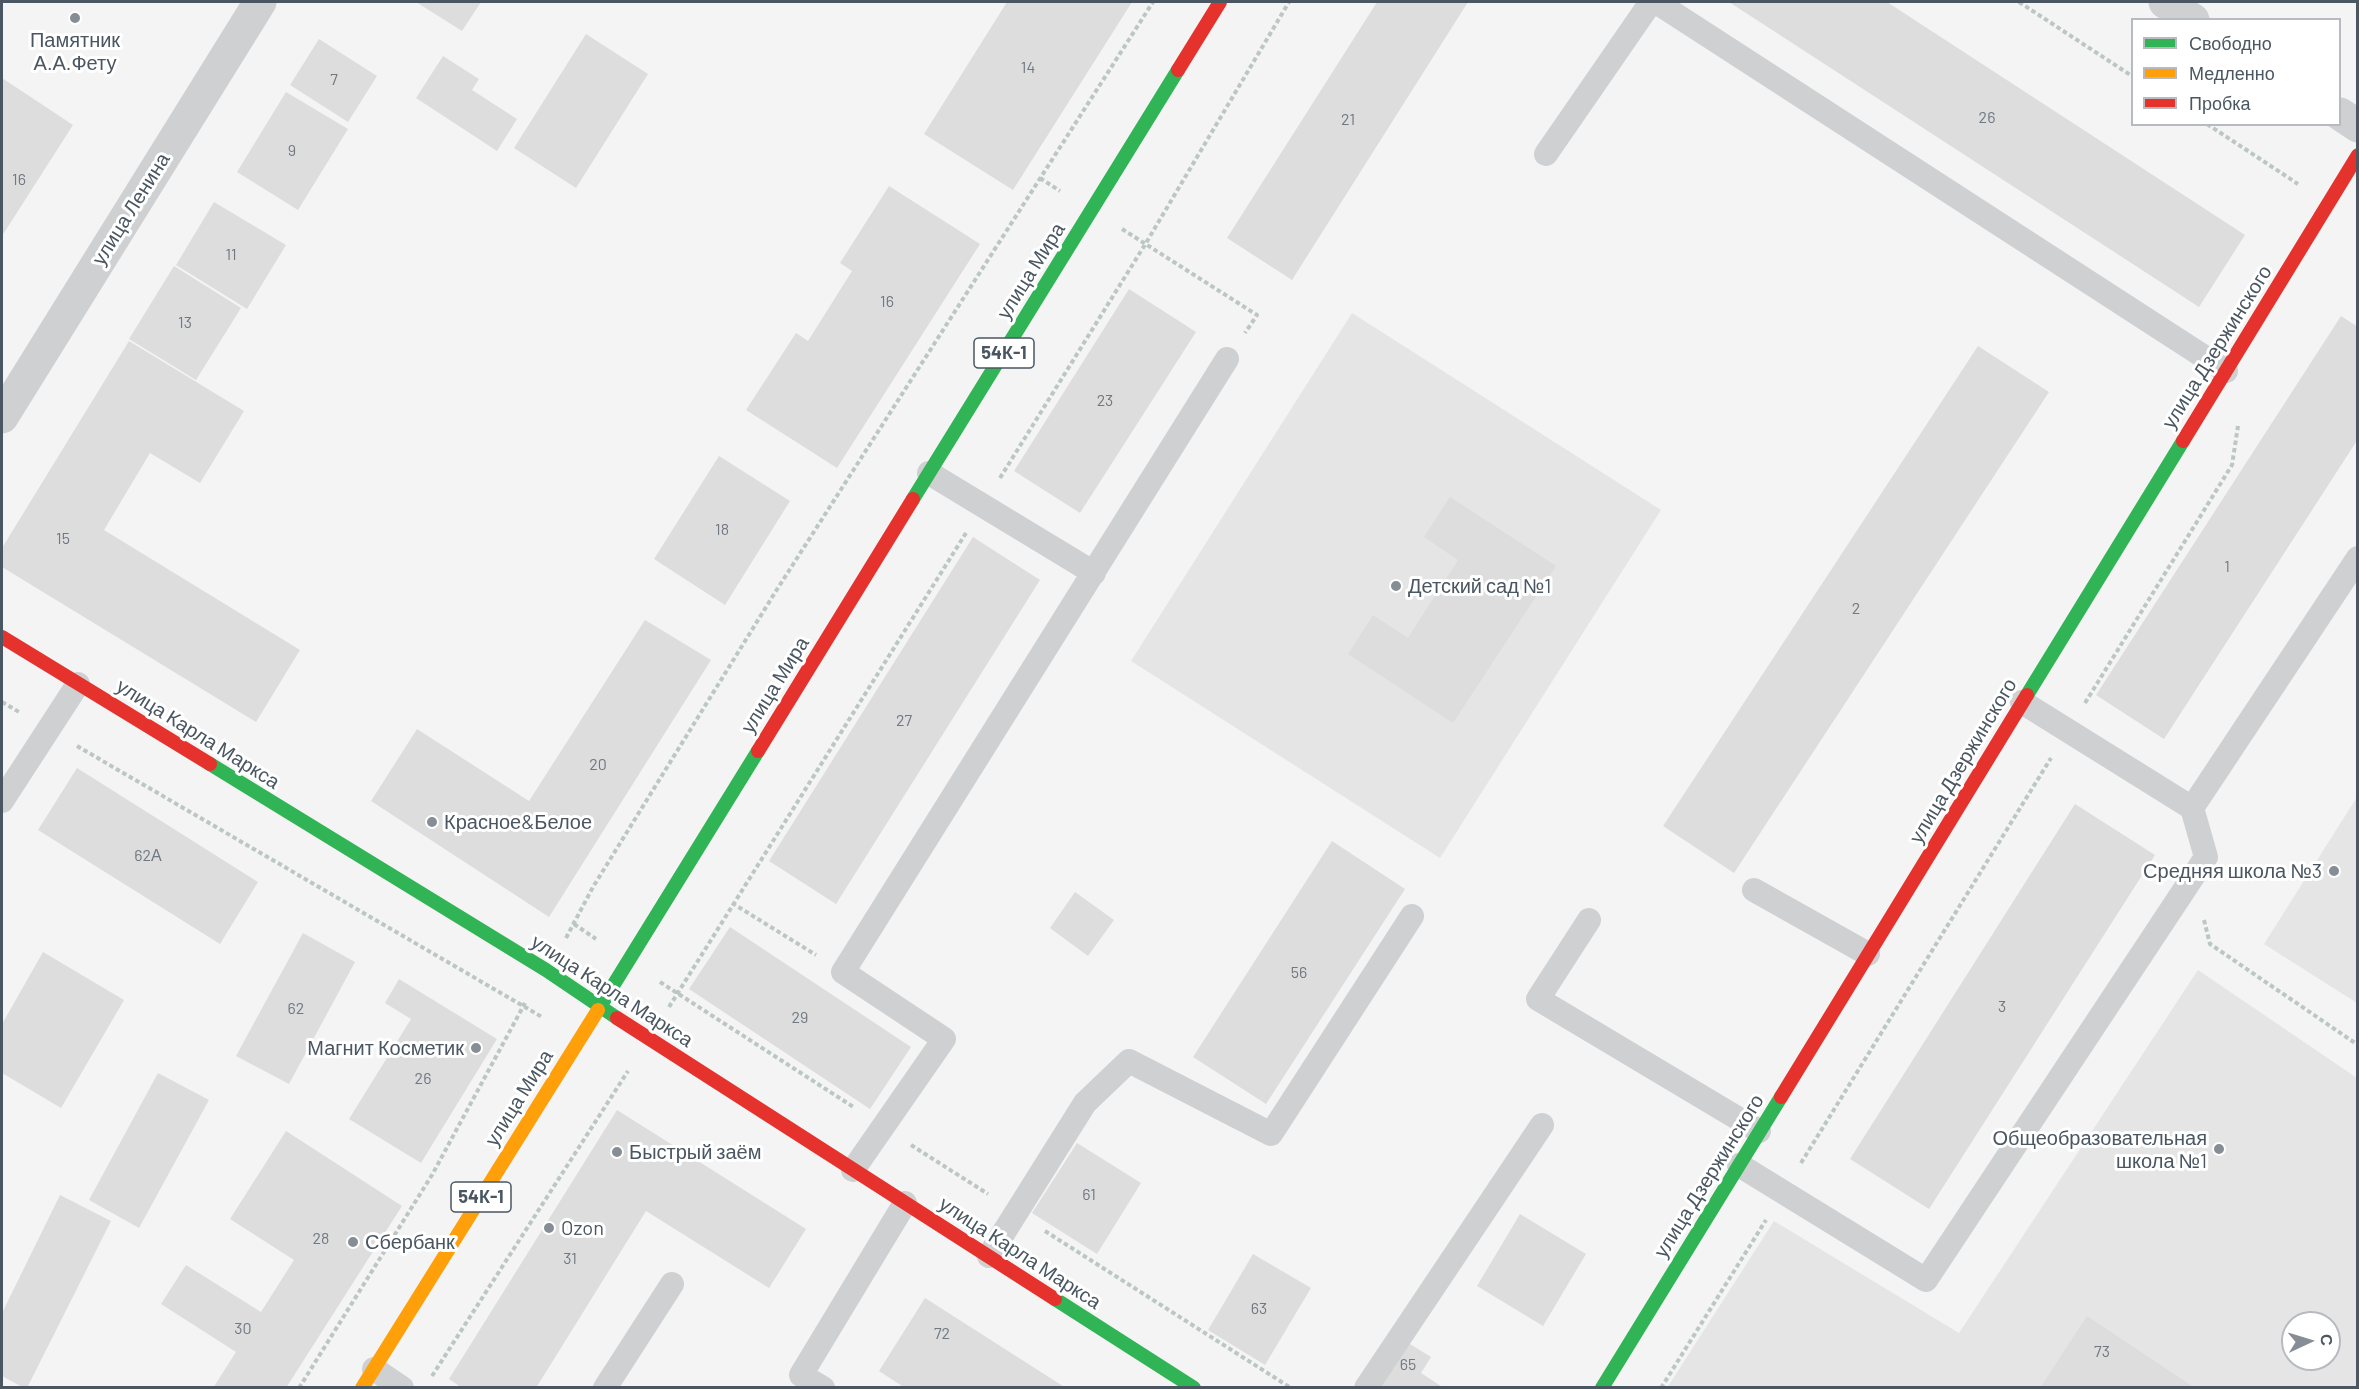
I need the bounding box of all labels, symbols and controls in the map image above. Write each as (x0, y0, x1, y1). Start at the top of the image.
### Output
marker: Памятник А.А.Фету (68, 11, 82, 25)
legend (2131, 18, 2341, 126)
place label: Памятник А.А.Фету (30, 28, 120, 75)
text: Свободно (2189, 32, 2272, 54)
house number: 14 (1021, 58, 1035, 78)
text: Медленно (2189, 62, 2275, 84)
house number: 7 (330, 70, 338, 90)
text: Пробка (2189, 92, 2251, 114)
house number: 26 (1979, 108, 1995, 128)
house number: 21 (1341, 110, 1355, 130)
house number: 9 (288, 141, 296, 161)
street label: улица Ленина (87, 149, 175, 269)
house number: 16 (12, 170, 26, 190)
street label: улица Мира (992, 218, 1070, 324)
house number: 11 (225, 245, 237, 265)
street label: улица Дзержинского (2157, 261, 2277, 433)
house number: 16 (880, 292, 894, 312)
house number: 13 (178, 313, 192, 333)
road number: 54К-1 (974, 338, 1034, 368)
house number: 23 (1097, 391, 1113, 411)
house number: 18 (715, 520, 729, 540)
house number: 15 (56, 529, 70, 549)
house number: 1 (2224, 557, 2230, 577)
place label: Детский сад №1 (1408, 574, 1551, 598)
marker: Детский сад №1 (1389, 579, 1403, 593)
house number: 2 (1852, 599, 1860, 619)
street label: улица Мира (736, 632, 814, 738)
street label: улица Карла Маркса (112, 674, 284, 794)
street label: улица Дзержинского (1904, 674, 2022, 848)
house number: 27 (896, 711, 912, 731)
house number: 20 (589, 755, 607, 775)
place label: Красное&Белое (444, 810, 592, 834)
marker: Красное&Белое (425, 815, 439, 829)
house number: 62А (134, 846, 162, 866)
place label: Средняя школа №3 (2143, 859, 2322, 883)
marker: Средняя школа №3 (2327, 864, 2341, 878)
street label: улица Карла Маркса (527, 930, 697, 1052)
house number: 56 (1291, 963, 1307, 983)
house number: 3 (1998, 997, 2006, 1017)
house number: 62 (288, 999, 304, 1019)
house number: 29 (792, 1008, 808, 1028)
place label: Магнит Косметик (307, 1036, 464, 1060)
marker: Магнит Косметик (469, 1041, 483, 1055)
street label: улица Мира (480, 1045, 558, 1151)
house number: 26 (415, 1069, 431, 1089)
street label: улица Дзержинского (1649, 1090, 1769, 1262)
place label: Общеобразовательная школа №1 (1992, 1126, 2207, 1173)
place label: Быстрый заём (629, 1140, 761, 1164)
marker: Общеобразовательная школа №1 (2212, 1142, 2226, 1156)
marker: Быстрый заём (610, 1145, 624, 1159)
road number: 54К-1 (451, 1182, 511, 1212)
house number: 61 (1082, 1185, 1096, 1205)
street label: улица Карла Маркса (935, 1192, 1105, 1314)
place label: Ozon (561, 1216, 604, 1240)
marker: Ozon (542, 1221, 556, 1235)
house number: 28 (313, 1229, 329, 1249)
place label: Сбербанк (365, 1230, 455, 1254)
marker: Сбербанк (346, 1235, 360, 1249)
house number: 31 (563, 1249, 577, 1269)
house number: 63 (1251, 1299, 1267, 1319)
north arrow (2281, 1311, 2341, 1371)
house number: 30 (234, 1319, 252, 1339)
house number: 72 (934, 1324, 950, 1344)
text: С (2318, 1333, 2337, 1346)
house number: 73 (2094, 1342, 2110, 1362)
house number: 65 (1400, 1355, 1416, 1375)

